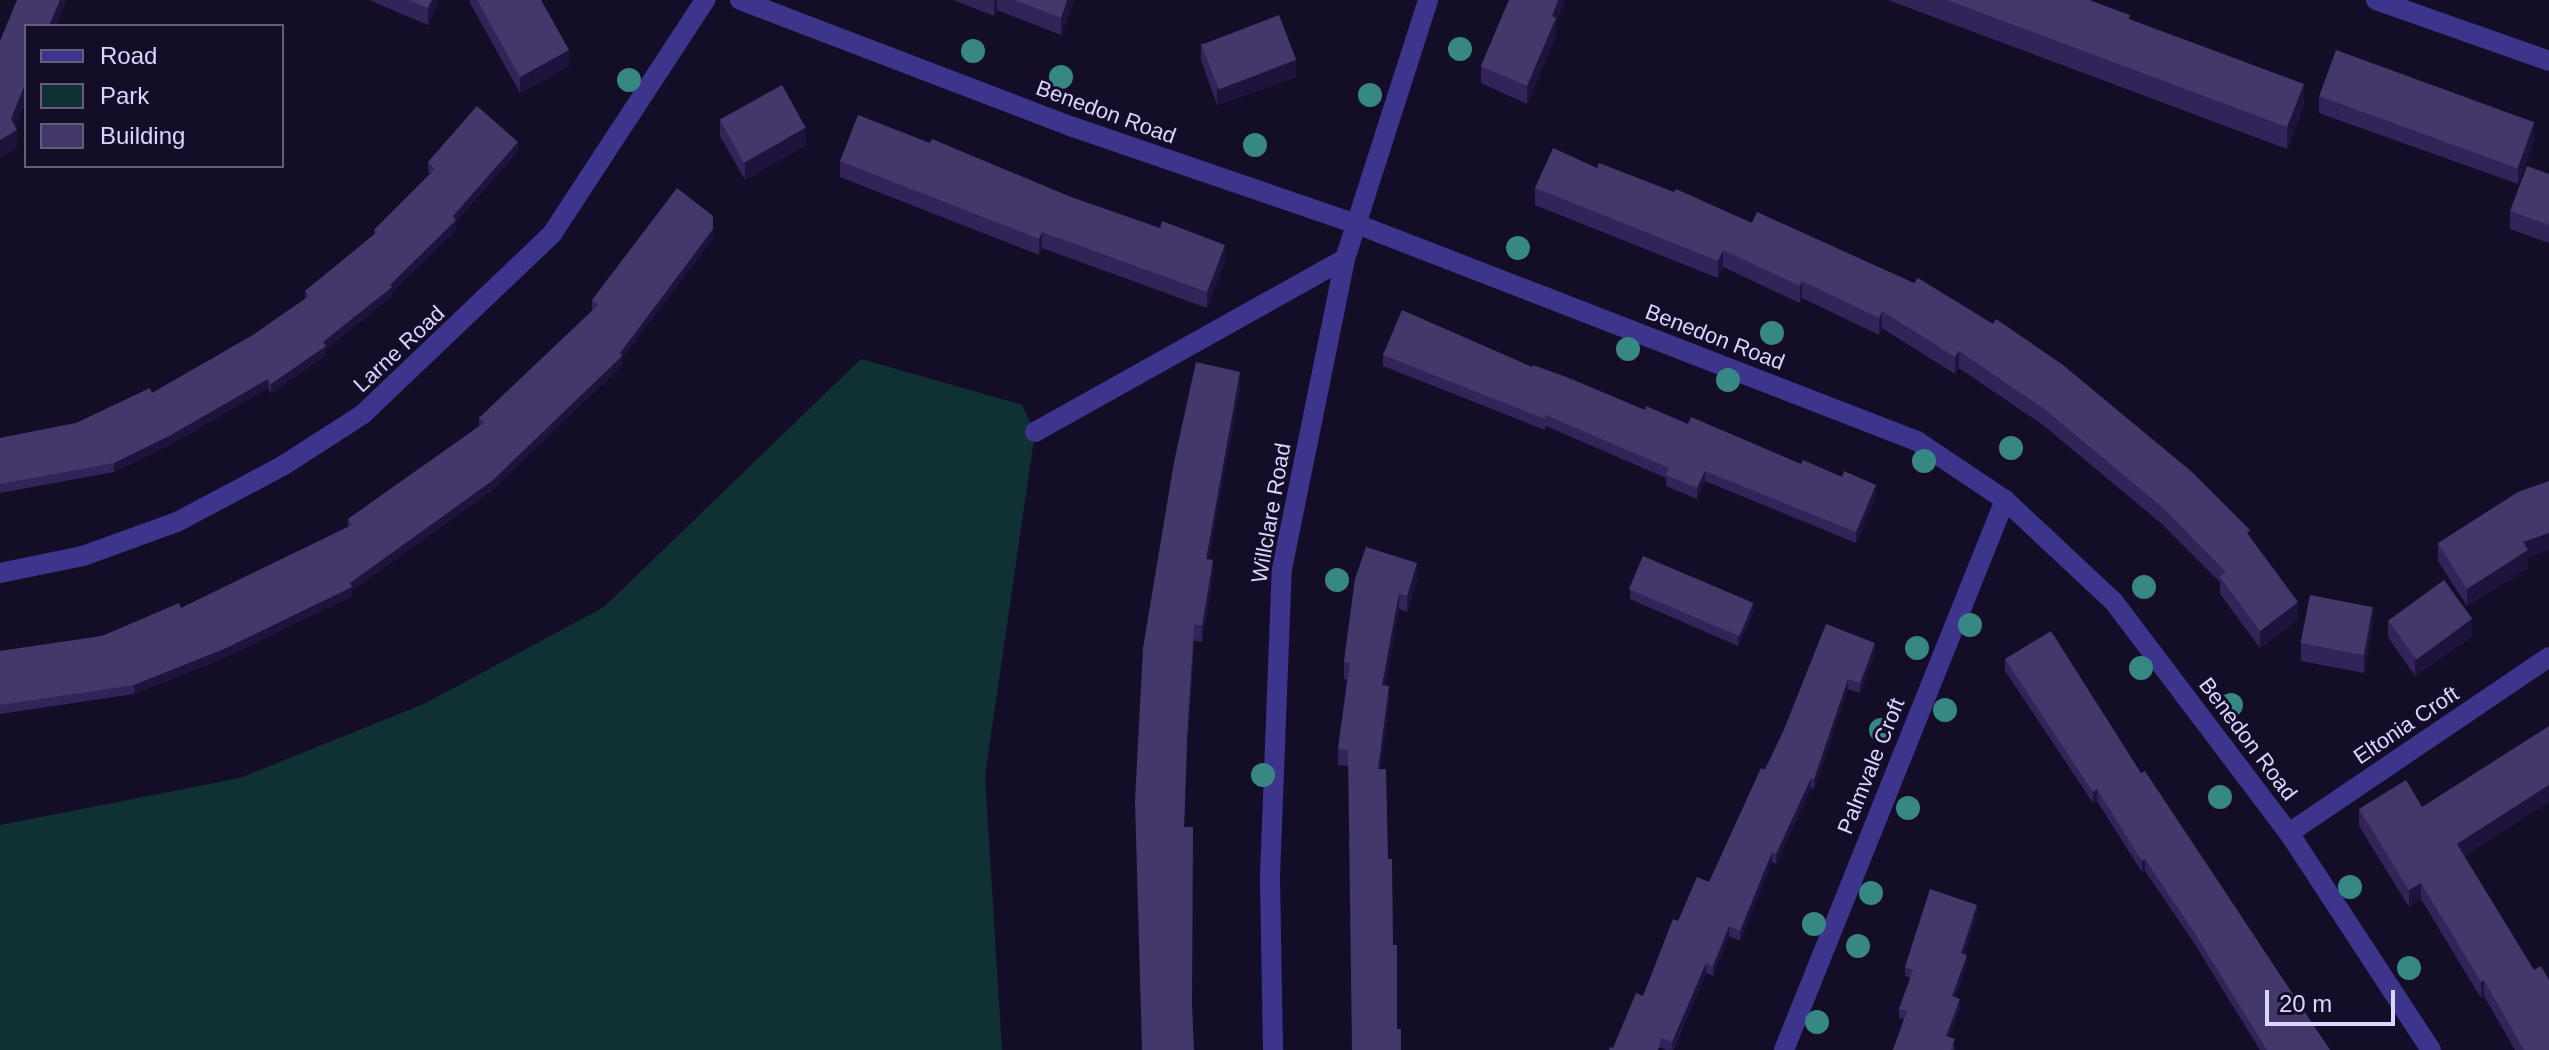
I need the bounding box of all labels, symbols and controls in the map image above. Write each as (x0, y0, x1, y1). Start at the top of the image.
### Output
legend (24, 24, 284, 168)
text: Road (100, 42, 157, 69)
street label: Benedon Road (1033, 74, 1179, 150)
text: Park (100, 82, 149, 109)
text: Building (100, 122, 185, 149)
street label: Benedon Road (1642, 298, 1788, 376)
street label: Larne Road (348, 300, 450, 398)
street label: Willclare Road (1246, 441, 1296, 585)
street label: Benedon Road (2193, 672, 2303, 806)
street label: Eltonia Croft (2348, 680, 2464, 770)
street label: Palmvale Croft (1832, 694, 1910, 838)
scale bar (2269, 974, 2399, 1024)
text: 20 m (2279, 990, 2332, 1017)

